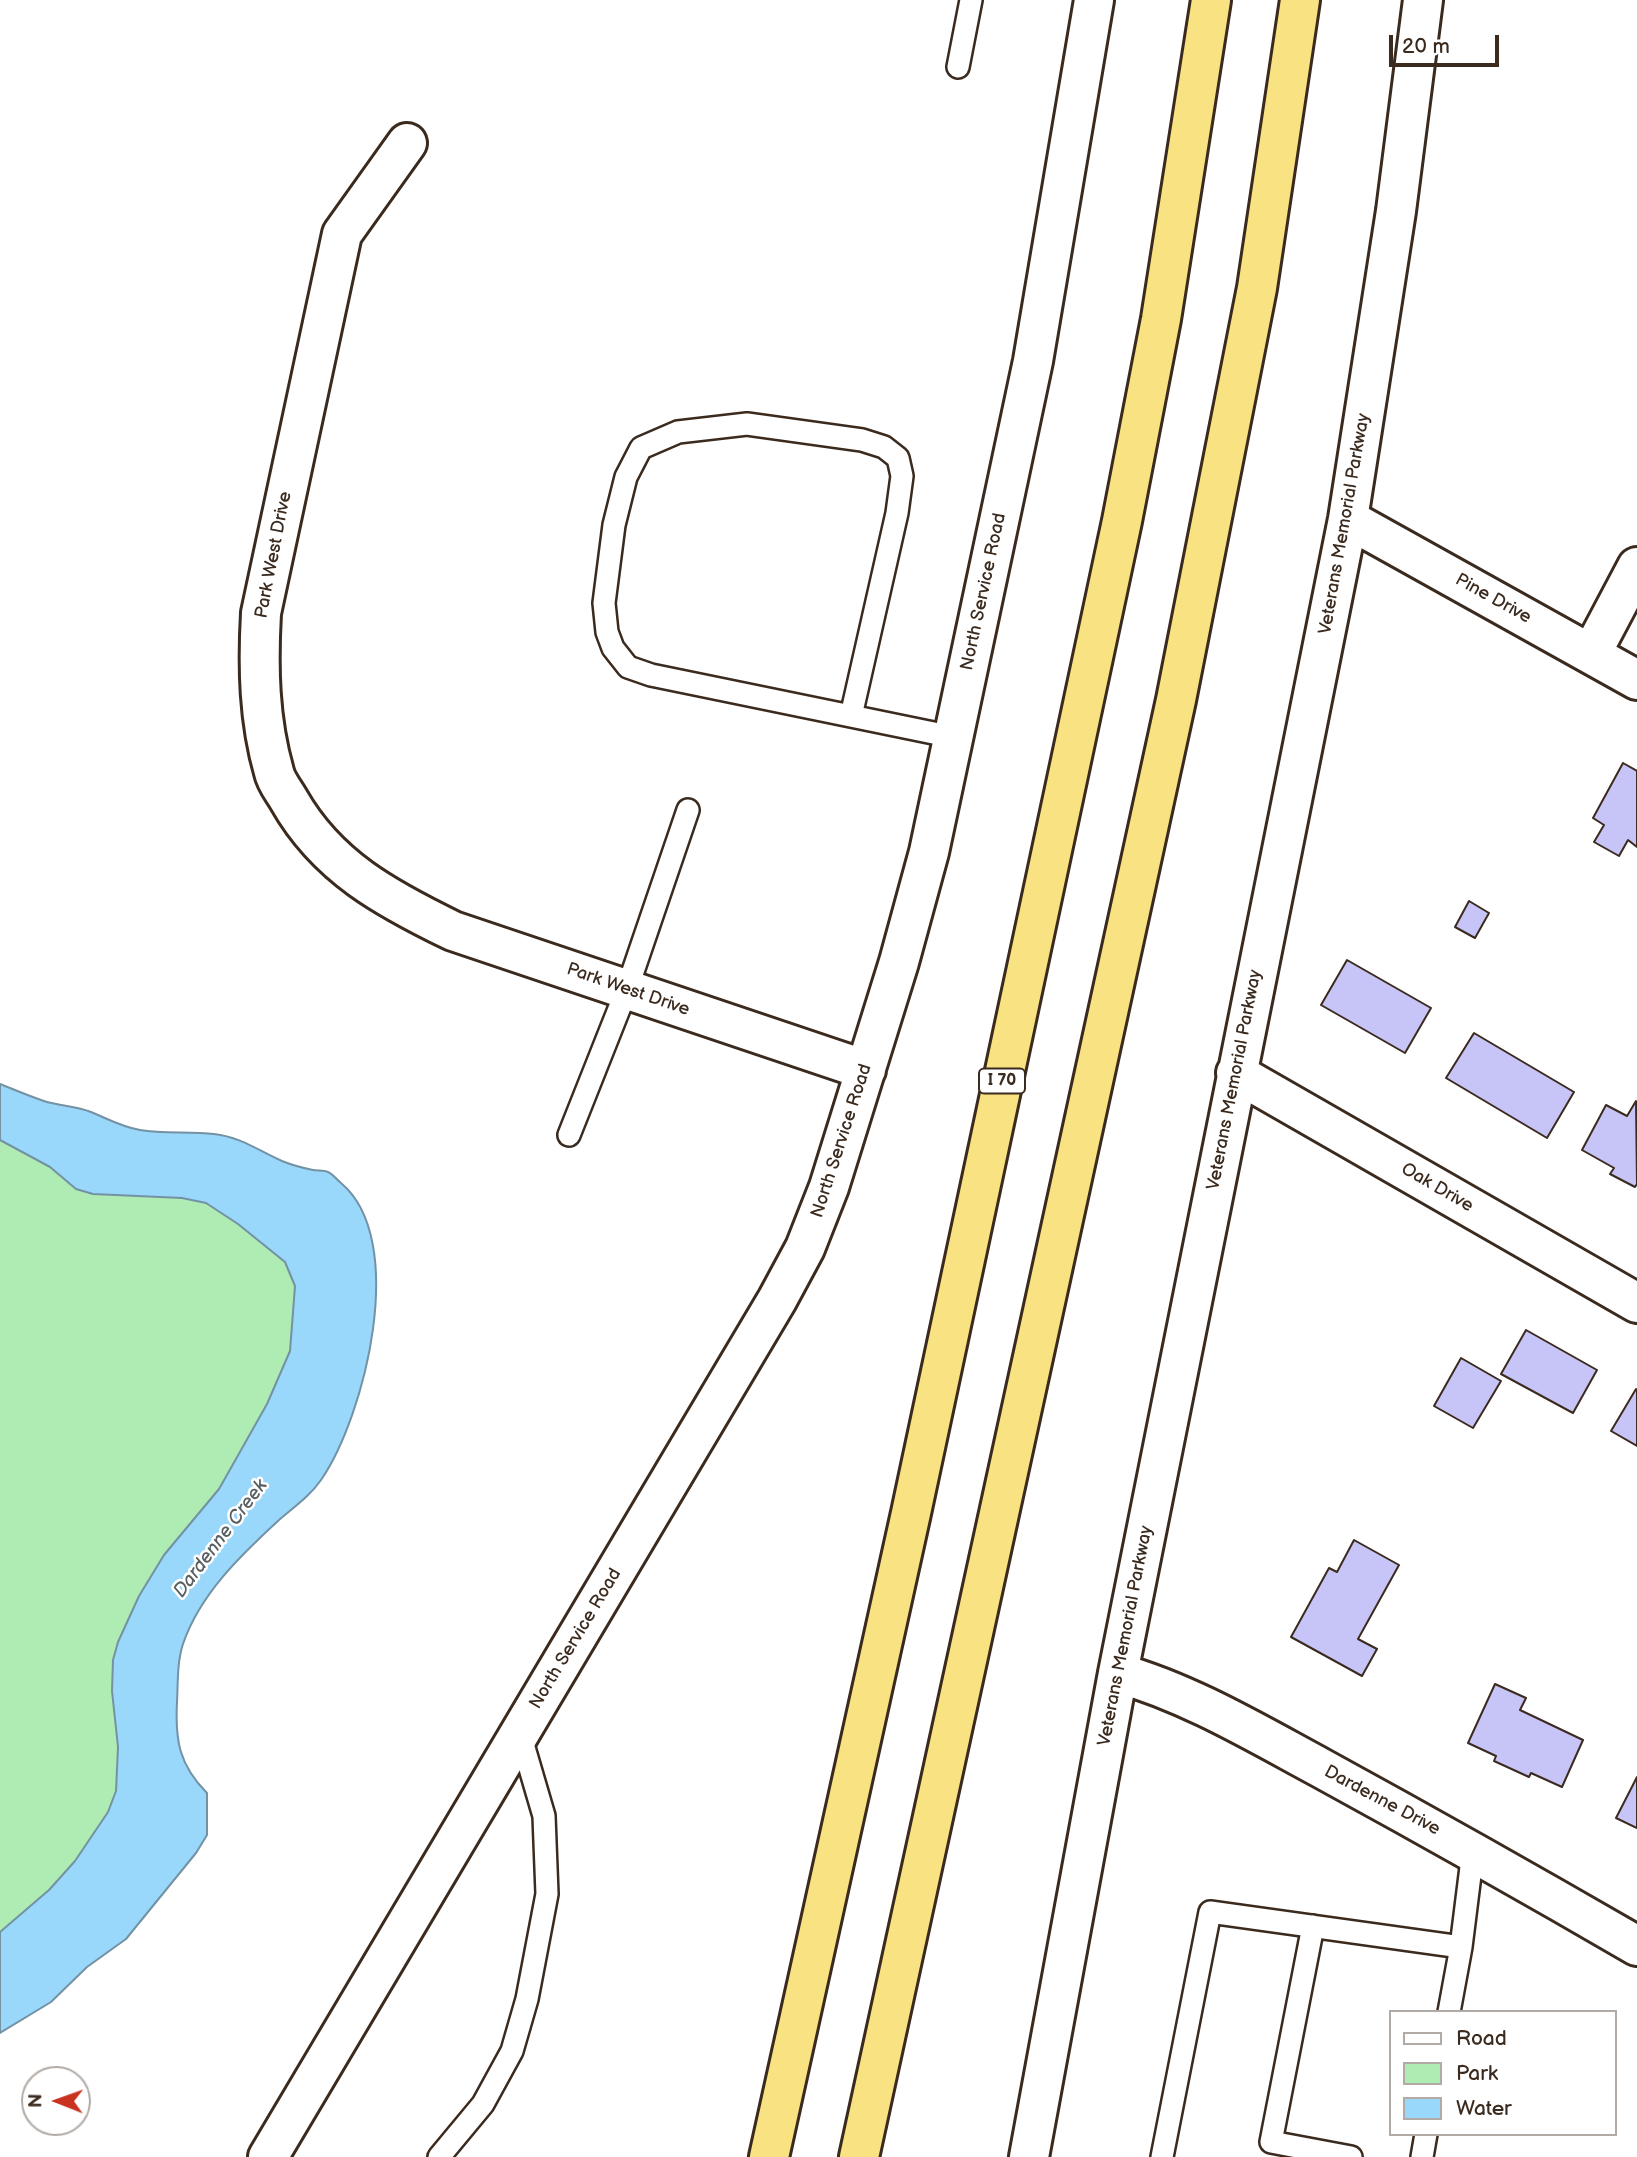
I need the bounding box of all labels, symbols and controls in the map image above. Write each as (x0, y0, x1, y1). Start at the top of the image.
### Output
scale bar (1392, 21, 1502, 65)
text: 20 m (1402, 34, 1450, 59)
street label: Veterans Memorial Parkway (1315, 412, 1375, 636)
street label: Park West Drive (251, 490, 297, 620)
street label: North Service Road (957, 511, 1011, 673)
street label: Pine Drive (1451, 569, 1535, 629)
street label: Park West Drive (564, 959, 692, 1021)
street label: Veterans Memorial Parkway (1203, 968, 1267, 1192)
street label: North Service Road (807, 1061, 877, 1221)
road number: I 70 (979, 1068, 1025, 1093)
street label: Oak Drive (1397, 1159, 1477, 1217)
water label: Dardenne Creek (169, 1475, 273, 1603)
street label: Veterans Memorial Parkway (1094, 1524, 1158, 1748)
street label: North Service Road (525, 1565, 627, 1713)
street label: Dardenne Drive (1320, 1761, 1444, 1841)
legend (1388, 2010, 1616, 2136)
text: Road (1456, 2026, 1507, 2051)
text: Park (1456, 2061, 1498, 2086)
north arrow (21, 2066, 91, 2136)
text: N (25, 2093, 48, 2108)
text: Water (1456, 2096, 1512, 2121)

